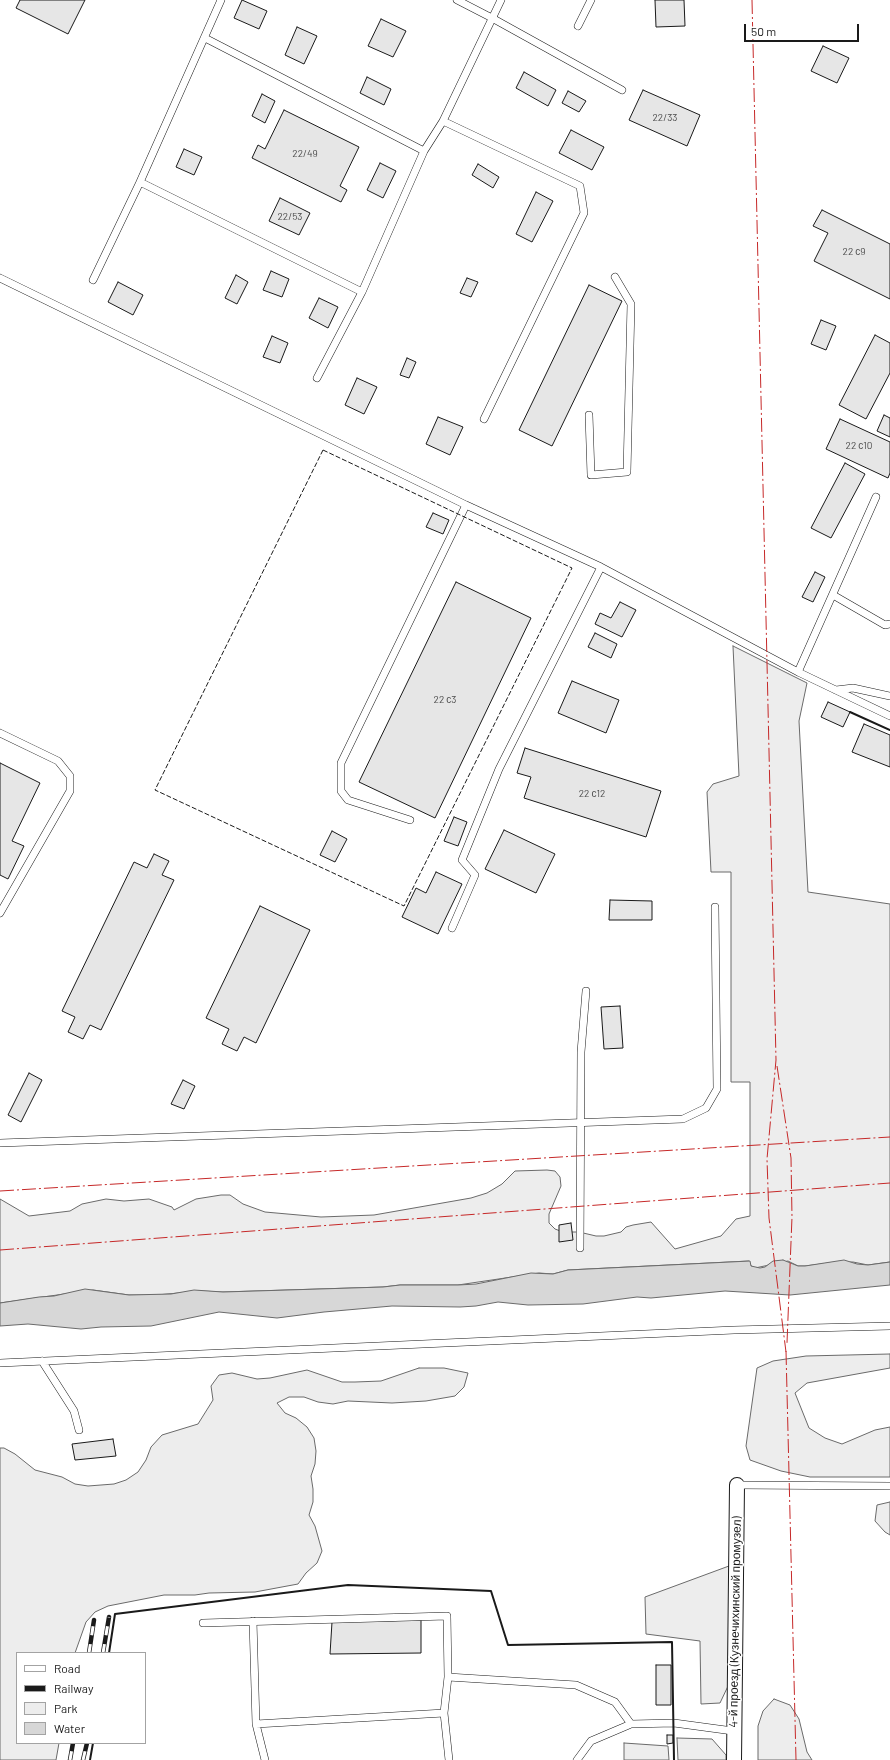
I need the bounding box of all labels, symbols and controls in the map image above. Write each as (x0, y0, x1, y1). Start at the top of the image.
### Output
scale bar (746, 16, 861, 42)
text: 50 m (751, 24, 776, 38)
house number: 22/33 (652, 112, 678, 124)
house number: 22/49 (292, 148, 318, 160)
house number: 22/53 (277, 211, 303, 223)
house number: 22 с9 (843, 246, 865, 258)
house number: 22 с10 (846, 440, 872, 452)
house number: 22 с3 (434, 694, 456, 706)
house number: 22 с12 (579, 788, 605, 800)
street label: 4-й проезд (Кузнечихинский промузел) (726, 1516, 744, 1728)
legend (16, 1652, 146, 1744)
text: Road (54, 1661, 81, 1675)
text: Railway (54, 1681, 93, 1695)
text: Park (54, 1701, 78, 1715)
text: Water (54, 1721, 85, 1735)

